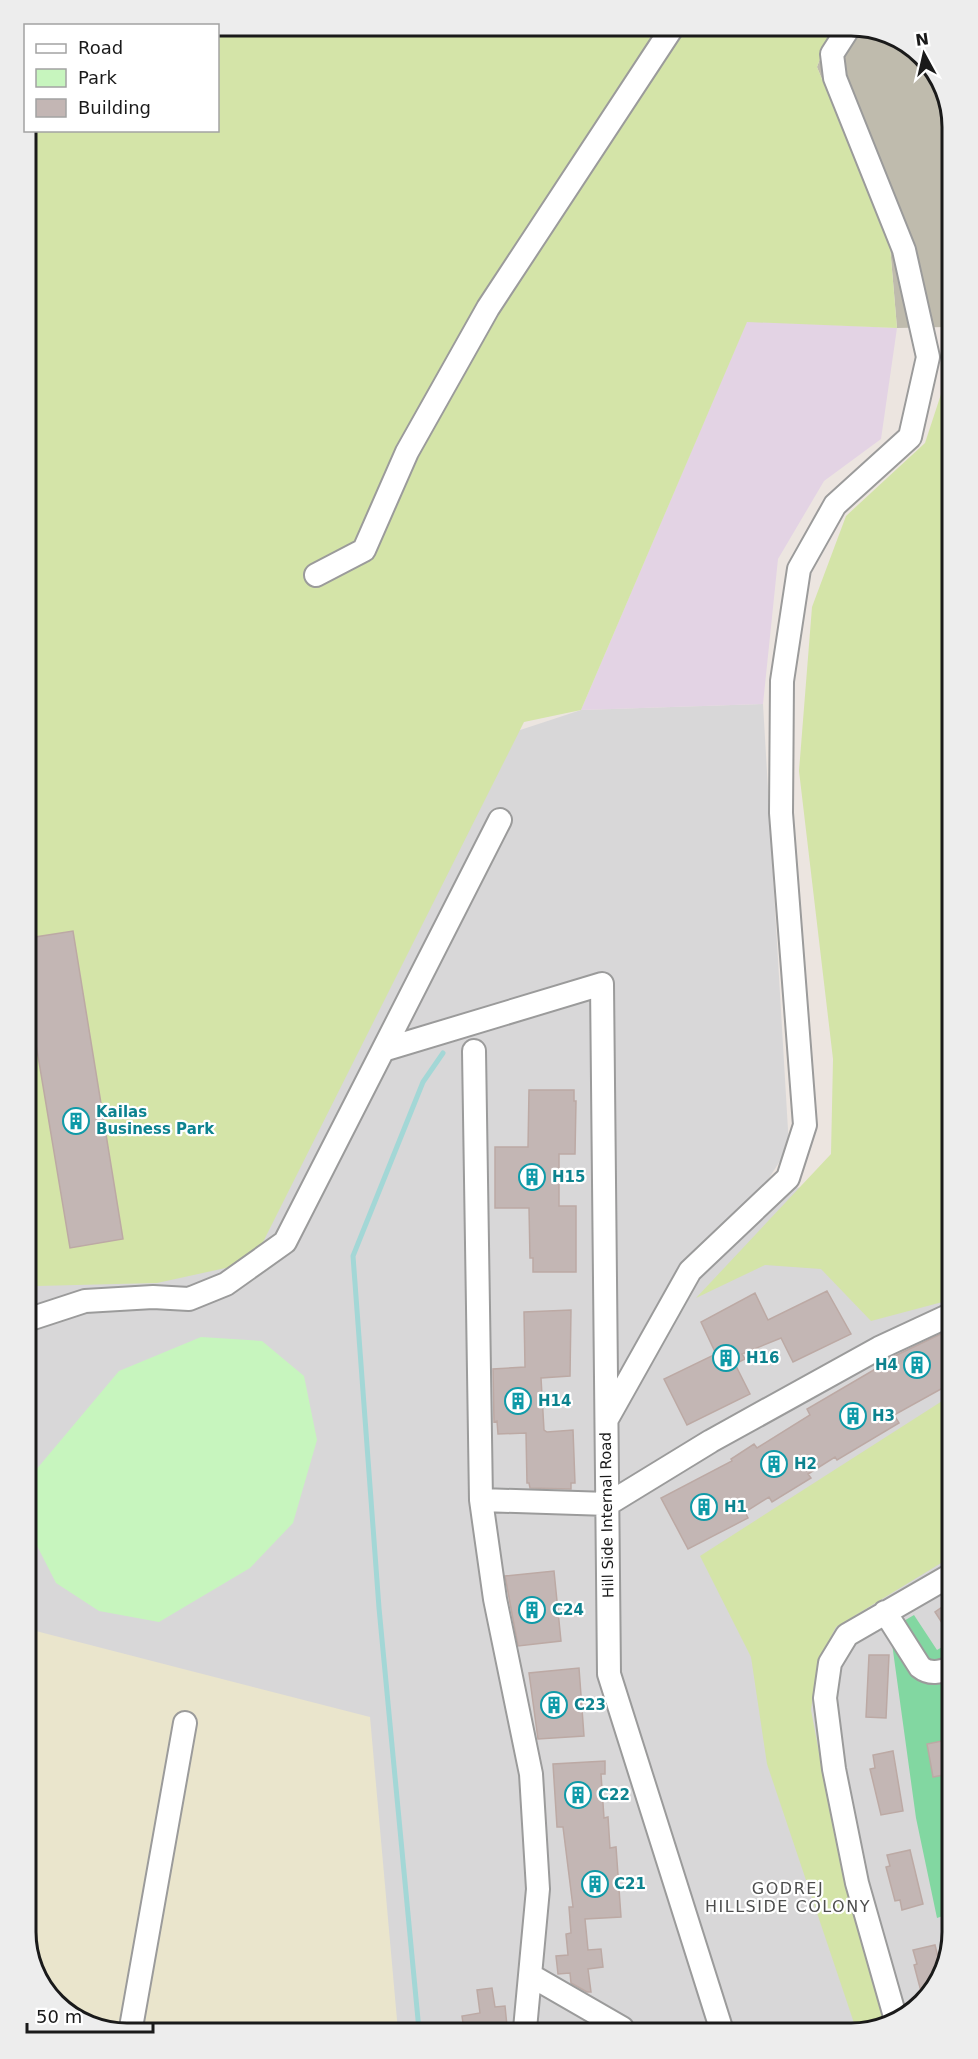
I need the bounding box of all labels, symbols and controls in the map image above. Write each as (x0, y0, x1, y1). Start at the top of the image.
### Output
legend (24, 24, 219, 132)
north arrow (894, 24, 954, 84)
text: N (914, 29, 930, 50)
text: Road (78, 37, 123, 58)
text: Park (78, 67, 117, 88)
text: Building (78, 97, 151, 118)
place label: Kailas Business Park (96, 1103, 215, 1138)
building icon: Kailas Business Park (61, 1106, 91, 1136)
building icon: H15 (517, 1162, 547, 1192)
place label: H15 (552, 1168, 585, 1186)
building icon: H16 (711, 1343, 741, 1373)
place label: H16 (746, 1349, 779, 1367)
building icon: H4 (902, 1350, 932, 1380)
place label: H4 (875, 1356, 898, 1374)
building icon: H14 (503, 1386, 533, 1416)
place label: H14 (538, 1392, 571, 1410)
building icon: H3 (838, 1401, 868, 1431)
place label: H3 (872, 1407, 895, 1425)
street label: Hill Side Internal Road (597, 1432, 617, 1598)
building icon: H2 (759, 1449, 789, 1479)
place label: H2 (794, 1455, 817, 1473)
building icon: H1 (689, 1492, 719, 1522)
place label: H1 (724, 1498, 747, 1516)
building icon: C24 (517, 1595, 547, 1625)
place label: C24 (552, 1601, 584, 1619)
building icon: C23 (539, 1690, 569, 1720)
place label: C23 (574, 1696, 606, 1714)
building icon: C22 (563, 1780, 593, 1810)
place label: C22 (598, 1786, 630, 1804)
building icon: C21 (580, 1869, 610, 1899)
place label: C21 (614, 1875, 646, 1893)
district label: GODREJ HILLSIDE COLONY (705, 1879, 871, 1916)
scale bar (27, 1996, 153, 2034)
text: 50 m (36, 2006, 82, 2027)

